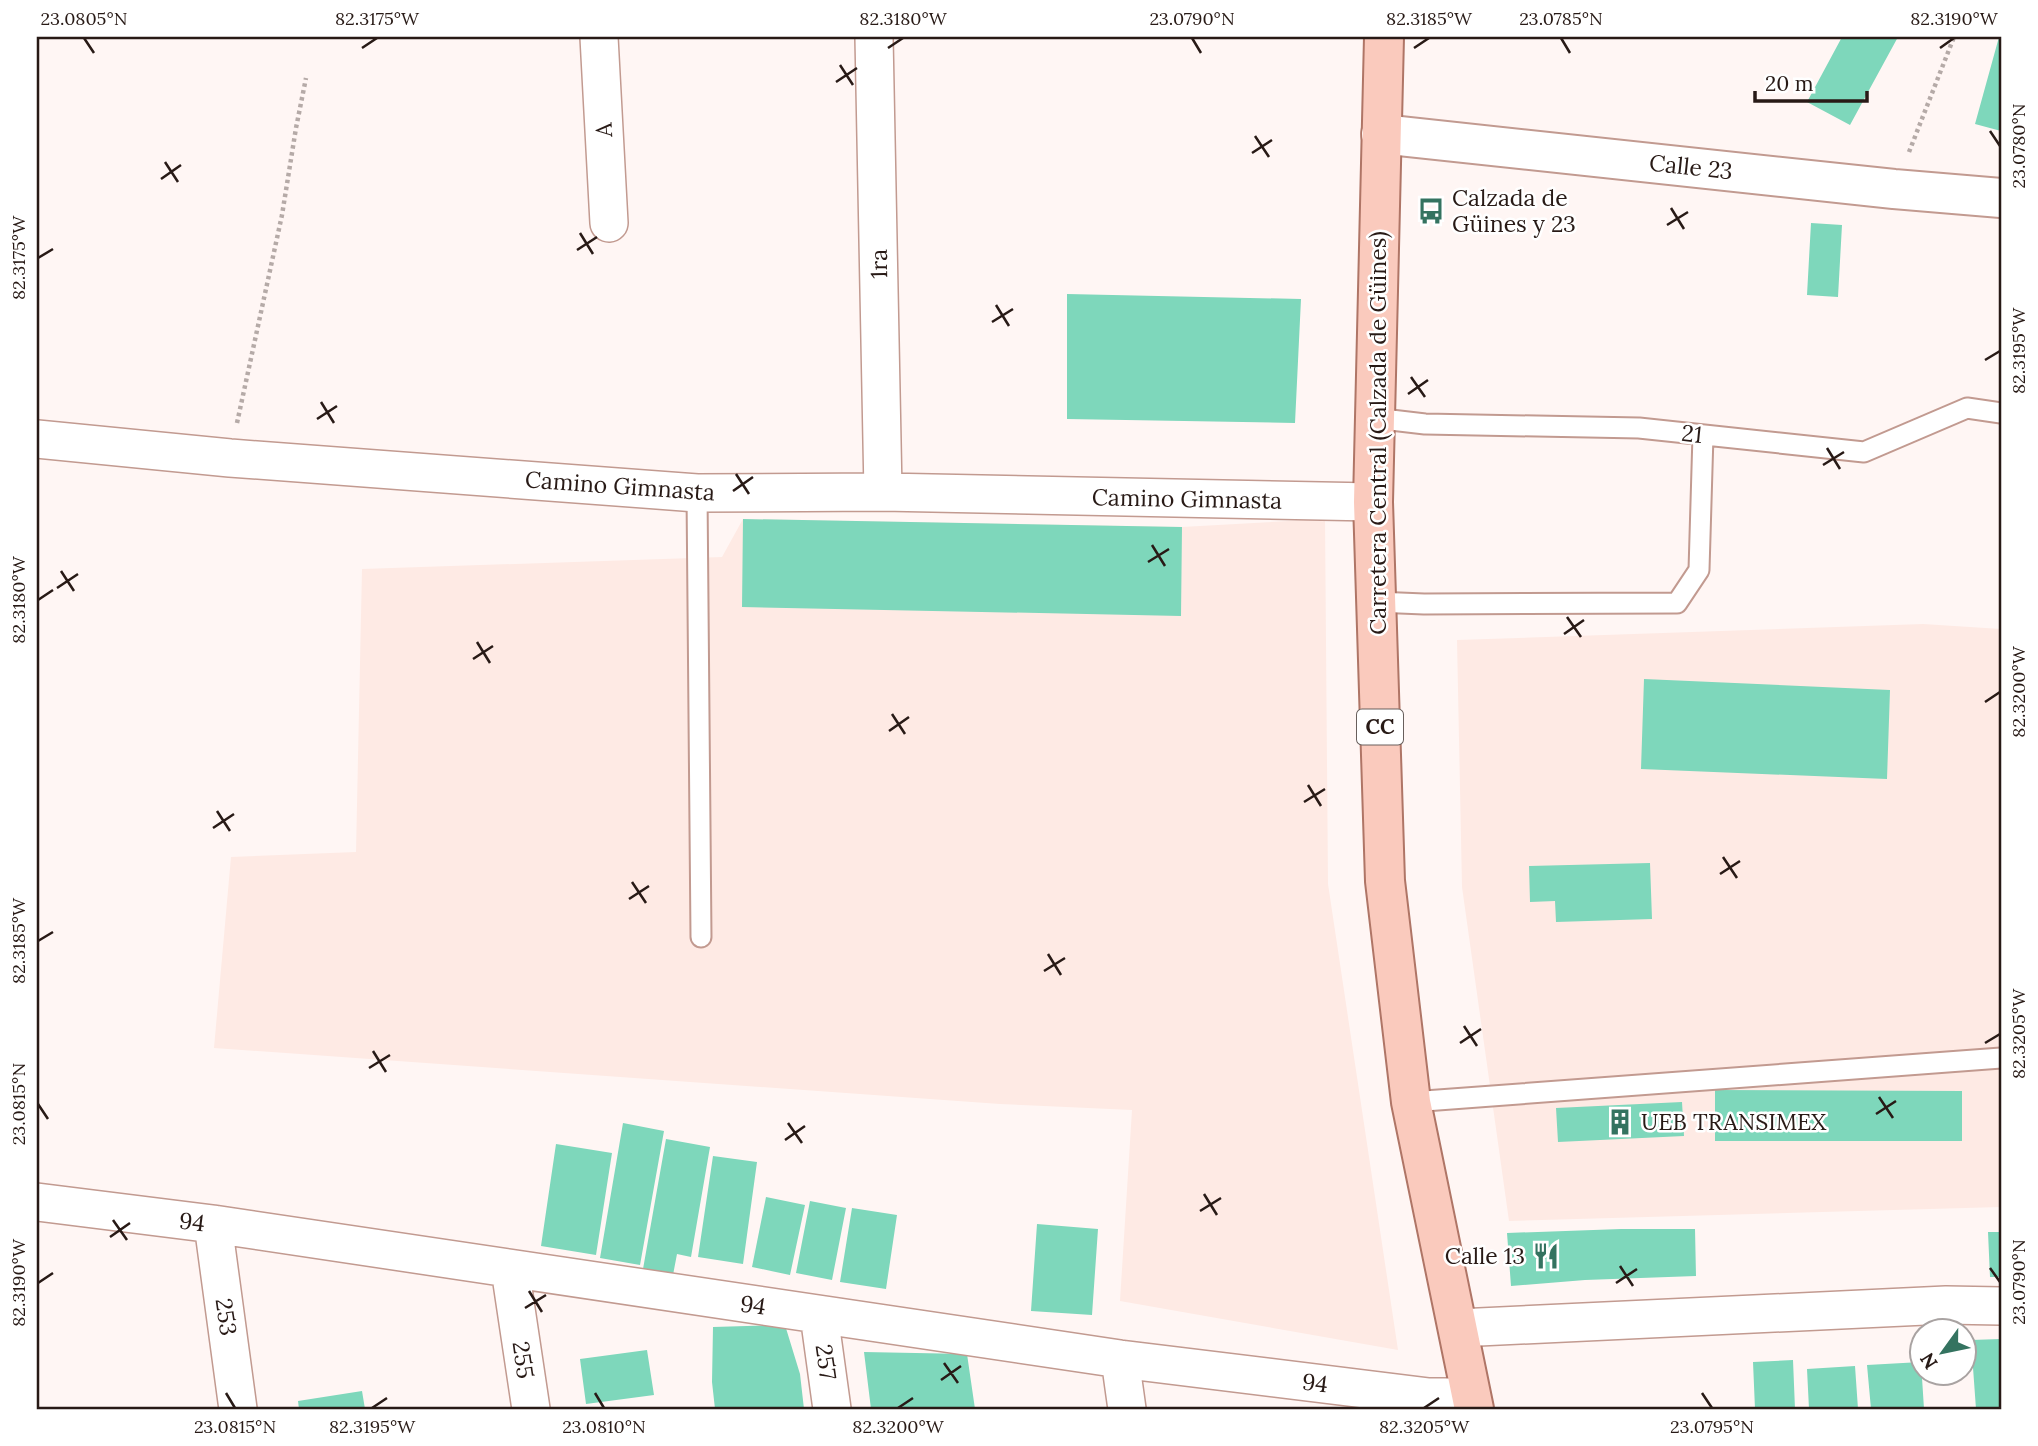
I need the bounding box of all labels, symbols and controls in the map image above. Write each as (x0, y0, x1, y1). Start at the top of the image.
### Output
text: 23.0805°N (41, 7, 127, 30)
text: 82.3175°W (335, 7, 420, 30)
text: 82.3180°W (859, 7, 948, 30)
text: 23.0790°N (1149, 7, 1235, 30)
text: 82.3185°W (1386, 7, 1473, 30)
text: 23.0785°N (1519, 7, 1603, 30)
text: 82.3190°W (1910, 7, 1999, 30)
scale bar (1755, 60, 1867, 104)
text: 20 m (1765, 70, 1814, 97)
text: 23.0780°N (2007, 104, 2030, 188)
street label: A (589, 121, 618, 139)
street label: Calle 23 (1648, 148, 1734, 185)
place label: Calzada de Güines y 23 (1452, 183, 1576, 238)
bus stop icon: Calzada de Güines y 23 (1416, 196, 1446, 226)
text: 82.3175°W (7, 215, 30, 300)
street label: Carretera Central (Calzada de Güines) (1363, 231, 1393, 635)
street label: 1ra (864, 249, 893, 279)
text: 82.3195°W (2007, 307, 2030, 394)
street label: 21 (1680, 418, 1704, 449)
street label: Camino Gimnasta (524, 464, 716, 507)
street label: Camino Gimnasta (1092, 482, 1282, 515)
text: 82.3180°W (7, 555, 30, 644)
text: 82.3200°W (2007, 645, 2030, 738)
road number: CC (1357, 710, 1403, 744)
text: 82.3185°W (7, 897, 30, 984)
text: 82.3205°W (2007, 988, 2030, 1079)
text: 23.0815°N (7, 1063, 30, 1145)
building icon: UEB TRANSIMEX (1605, 1107, 1635, 1137)
place label: UEB TRANSIMEX (1641, 1107, 1827, 1136)
street label: 94 (178, 1206, 207, 1237)
text: 82.3190°W (7, 1238, 30, 1327)
text: 23.0790°N (2007, 1239, 2030, 1325)
place label: Calle 13 (1445, 1241, 1525, 1270)
restaurant icon: Calle 13 (1531, 1241, 1561, 1271)
street label: 94 (738, 1288, 768, 1321)
street label: 253 (210, 1296, 243, 1338)
north arrow (1909, 1316, 1979, 1386)
street label: 255 (507, 1339, 540, 1380)
street label: 257 (810, 1342, 843, 1382)
text: N (1915, 1348, 1943, 1374)
street label: 94 (1301, 1367, 1330, 1398)
text: 23.0815°N (194, 1415, 276, 1438)
text: 82.3195°W (329, 1415, 416, 1438)
text: 23.0810°N (562, 1415, 646, 1438)
text: 82.3200°W (852, 1415, 945, 1438)
text: 82.3205°W (1379, 1415, 1470, 1438)
text: 23.0795°N (1670, 1415, 1754, 1438)

